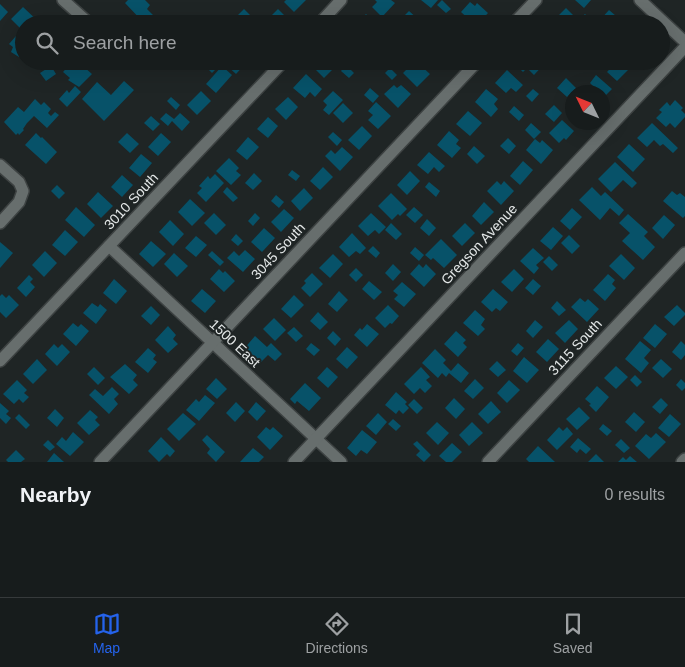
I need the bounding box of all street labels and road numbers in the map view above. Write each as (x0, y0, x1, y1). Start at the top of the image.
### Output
street label: 3010 South (101, 169, 161, 233)
street label: Gregson Avenue (438, 200, 520, 288)
street label: 3045 South (248, 219, 308, 283)
street label: 1500 East (206, 316, 264, 370)
street label: 3115 South (545, 316, 605, 378)

